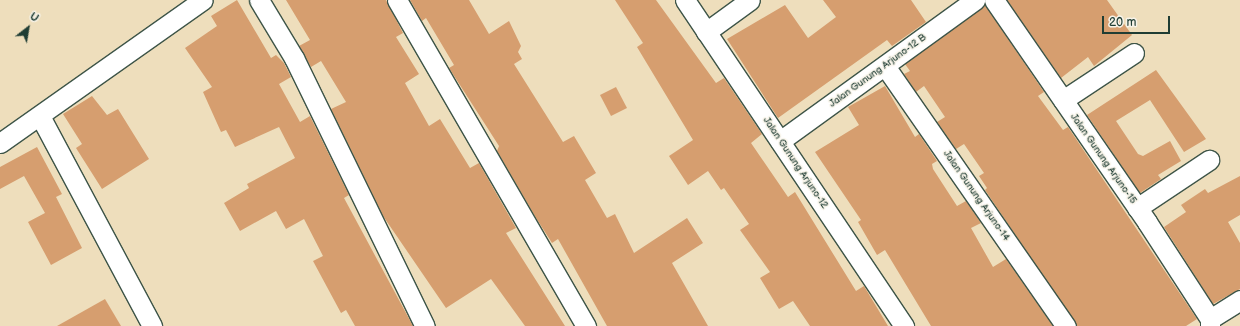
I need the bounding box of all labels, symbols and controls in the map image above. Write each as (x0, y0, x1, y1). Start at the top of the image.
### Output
north arrow (8, 8, 48, 48)
scale bar (1104, 8, 1172, 34)
text: U (28, 10, 41, 25)
text: 20 m (1109, 15, 1136, 30)
street label: Jalan Gunung Arjuno-12 B (827, 32, 929, 110)
street label: Jalan Gunung Arjuno-15 (1067, 112, 1139, 206)
street label: Jalan Gunung Arjuno-12 (760, 115, 830, 211)
street label: Jalan Gunung Arjuno-14 (940, 148, 1012, 244)

